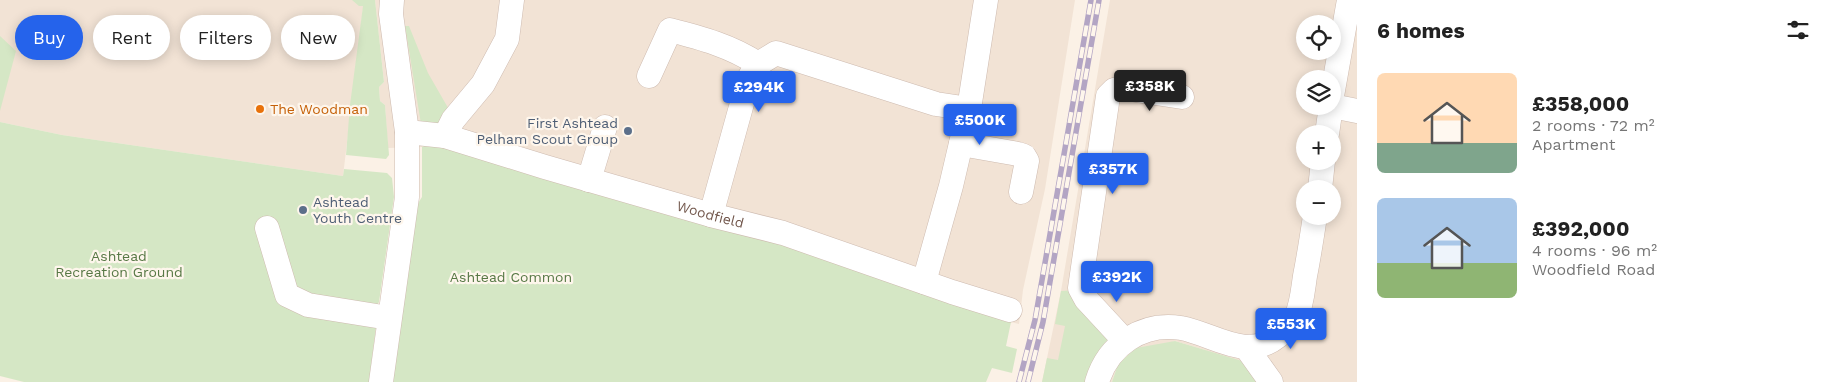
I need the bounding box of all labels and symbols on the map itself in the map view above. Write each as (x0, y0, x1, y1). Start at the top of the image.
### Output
pin: £294K (724, 70, 794, 113)
pin: £358K (1115, 70, 1185, 112)
place label: The Woodman (270, 101, 368, 117)
marker: The Woodman (254, 103, 266, 115)
pin: £500K (945, 104, 1015, 146)
place label: First Ashtead Pelham Scout Group (477, 115, 618, 147)
marker: First Ashtead Pelham Scout Group (622, 125, 634, 137)
pin: £357K (1078, 152, 1148, 195)
place label: Ashtead Youth Centre (313, 194, 402, 226)
street label: Woodfield (675, 198, 746, 231)
marker: Ashtead Youth Centre (297, 204, 309, 216)
park label: Ashtead Recreation Ground (55, 248, 183, 280)
pin: £392K (1082, 260, 1152, 303)
park label: Ashtead Common (450, 269, 572, 285)
pin: £553K (1256, 308, 1326, 350)

